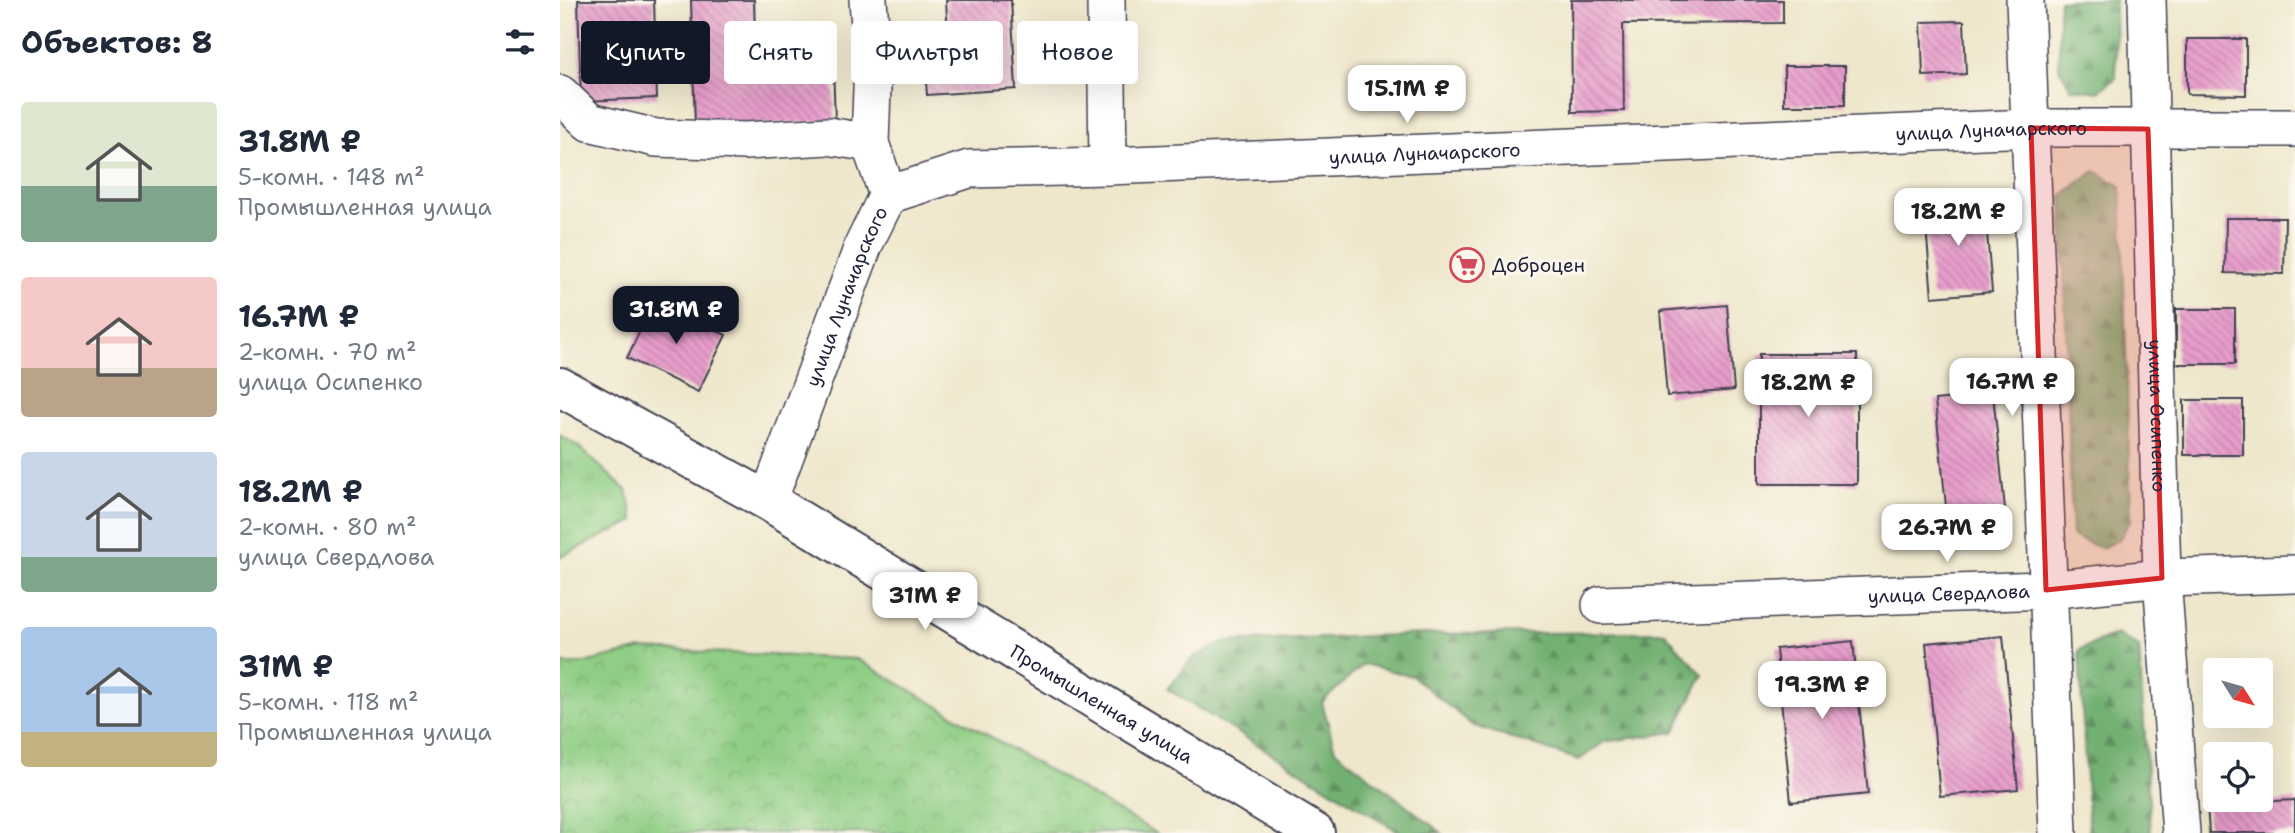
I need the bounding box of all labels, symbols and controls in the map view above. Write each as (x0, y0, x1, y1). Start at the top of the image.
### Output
chip: Купить (581, 21, 710, 84)
chip: Снять (724, 21, 837, 84)
chip: Фильтры (851, 21, 1003, 84)
chip: Новое (1017, 21, 1138, 84)
text: Объектов: 8 (21, 22, 213, 63)
icon: filters (501, 23, 539, 61)
pin: 15.1M ₽ (1342, 66, 1472, 125)
text: 15.1M ₽ (1364, 73, 1450, 103)
street label: улица Луначарского (1895, 116, 2087, 147)
text: 31.8M ₽ (238, 121, 361, 162)
icon: home (77, 130, 161, 214)
street label: улица Луначарского (1328, 137, 1521, 170)
text: 5-комн. · 148 m² (238, 162, 425, 192)
pin: 18.2M ₽ (1893, 188, 2023, 248)
text: Промышленная улица (238, 192, 492, 222)
text: 18.2M ₽ (1910, 196, 2006, 226)
street label: улица Луначарского (800, 202, 893, 390)
supermarket icon: Доброцен (1448, 246, 1486, 284)
place label: Доброцен (1492, 253, 1585, 278)
pin: 31.8M ₽ (611, 286, 741, 346)
text: 31.8M ₽ (629, 294, 723, 324)
text: 16.7M ₽ (238, 296, 360, 337)
icon: home (77, 305, 161, 389)
text: 2-комн. · 70 m² (238, 337, 417, 367)
street label: улица Осипенко (2143, 339, 2172, 493)
pin: 16.7M ₽ (1947, 358, 2077, 418)
pin: 18.2M ₽ (1743, 360, 1873, 419)
text: 16.7M ₽ (1965, 366, 2059, 396)
text: улица Осипенко (238, 367, 423, 397)
text: 18.2M ₽ (1760, 367, 1856, 397)
text: 18.2M ₽ (238, 471, 363, 512)
icon: home (77, 480, 161, 564)
pin: 26.7M ₽ (1882, 504, 2012, 564)
text: 2-комн. · 80 m² (238, 512, 417, 542)
text: 26.7M ₽ (1897, 512, 1997, 542)
text: улица Свердлова (238, 542, 434, 572)
pin: 31M ₽ (876, 572, 974, 632)
street label: улица Свердлова (1867, 579, 2031, 609)
text: 31M ₽ (888, 580, 962, 610)
street label: Промышленная улица (1006, 639, 1198, 769)
text: 31M ₽ (238, 646, 333, 687)
icon: home (77, 655, 161, 739)
north arrow (2203, 658, 2273, 728)
map controls (2203, 658, 2273, 812)
pin: 19.3M ₽ (1757, 662, 1887, 721)
text: 19.3M ₽ (1774, 669, 1870, 699)
text: 5-комн. · 118 m² (238, 687, 419, 717)
text: Промышленная улица (238, 717, 492, 747)
button: locate (2203, 742, 2273, 812)

